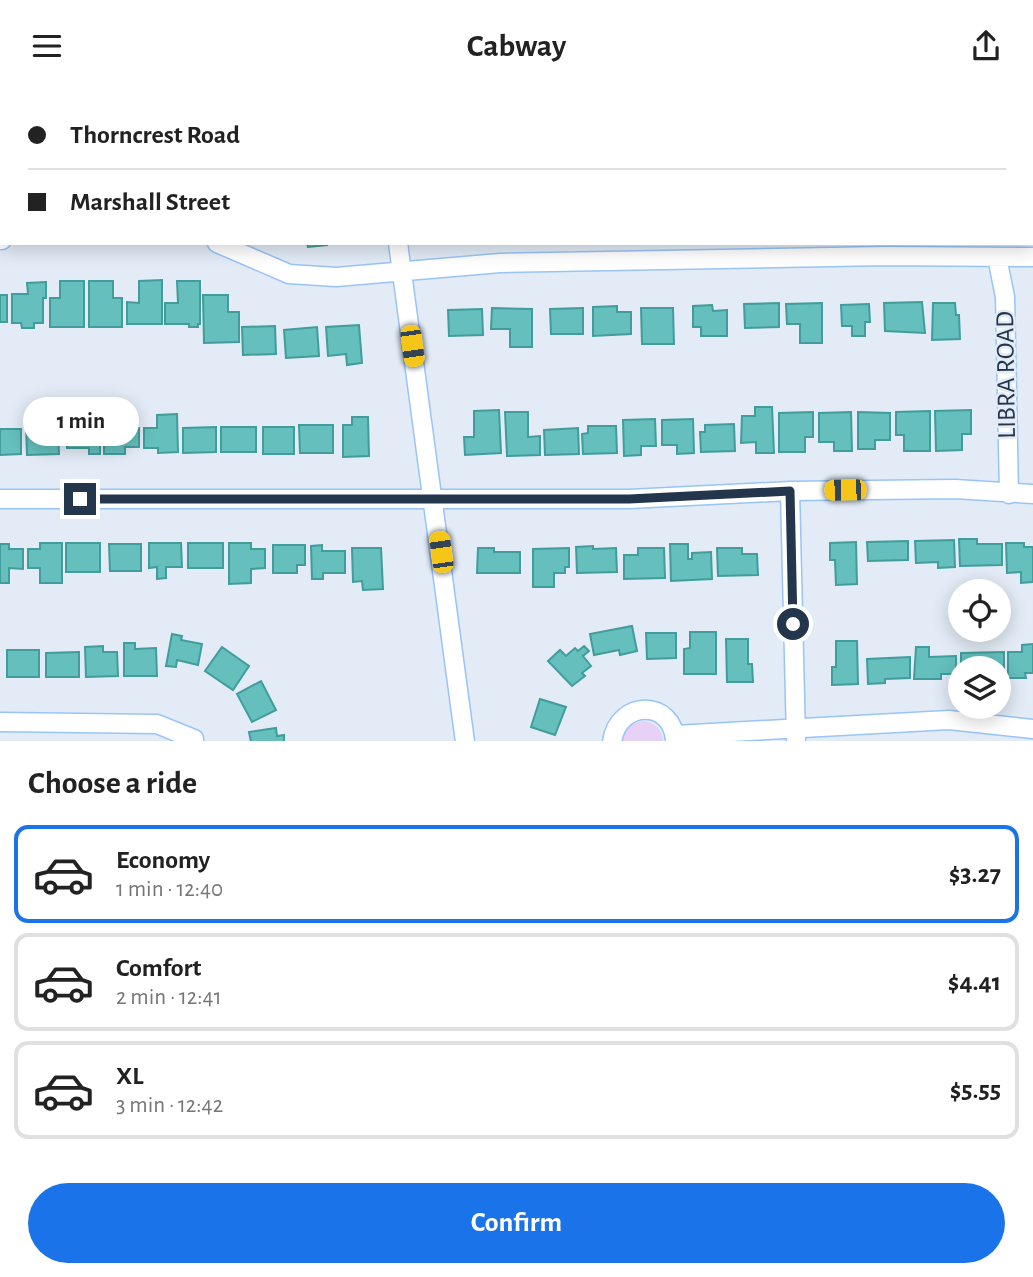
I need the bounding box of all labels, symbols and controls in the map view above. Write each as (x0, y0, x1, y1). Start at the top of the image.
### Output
icon: menu (28, 27, 66, 65)
icon: share (967, 27, 1005, 65)
text: Cabway (467, 30, 566, 62)
text: Thorncrest Road (70, 122, 240, 148)
text: Marshall Street (70, 189, 230, 215)
street label: LIBRA ROAD (992, 311, 1020, 439)
car (399, 324, 426, 368)
callout: 1 min (22, 397, 138, 447)
text: 1 min (57, 410, 105, 433)
car (824, 479, 867, 501)
route end (64, 483, 96, 515)
car (428, 530, 455, 574)
map controls (948, 579, 1011, 719)
button: locate (948, 579, 1011, 642)
route start (777, 608, 809, 640)
button: layers (948, 656, 1011, 719)
text: Choose a ride (28, 767, 197, 799)
icon: car (32, 843, 95, 906)
text: Economy (116, 847, 210, 873)
text: $3.27 (949, 861, 1001, 887)
text: 1 min · 12:40 (116, 878, 223, 901)
icon: car (32, 951, 95, 1014)
text: Comfort (116, 955, 201, 981)
text: $4.41 (948, 969, 1001, 995)
text: 2 min · 12:41 (116, 986, 222, 1009)
icon: car (32, 1059, 95, 1122)
text: XL (116, 1063, 143, 1089)
text: $5.55 (950, 1077, 1001, 1103)
text: 3 min · 12:42 (116, 1094, 223, 1117)
button: Confirm (28, 1183, 1005, 1263)

